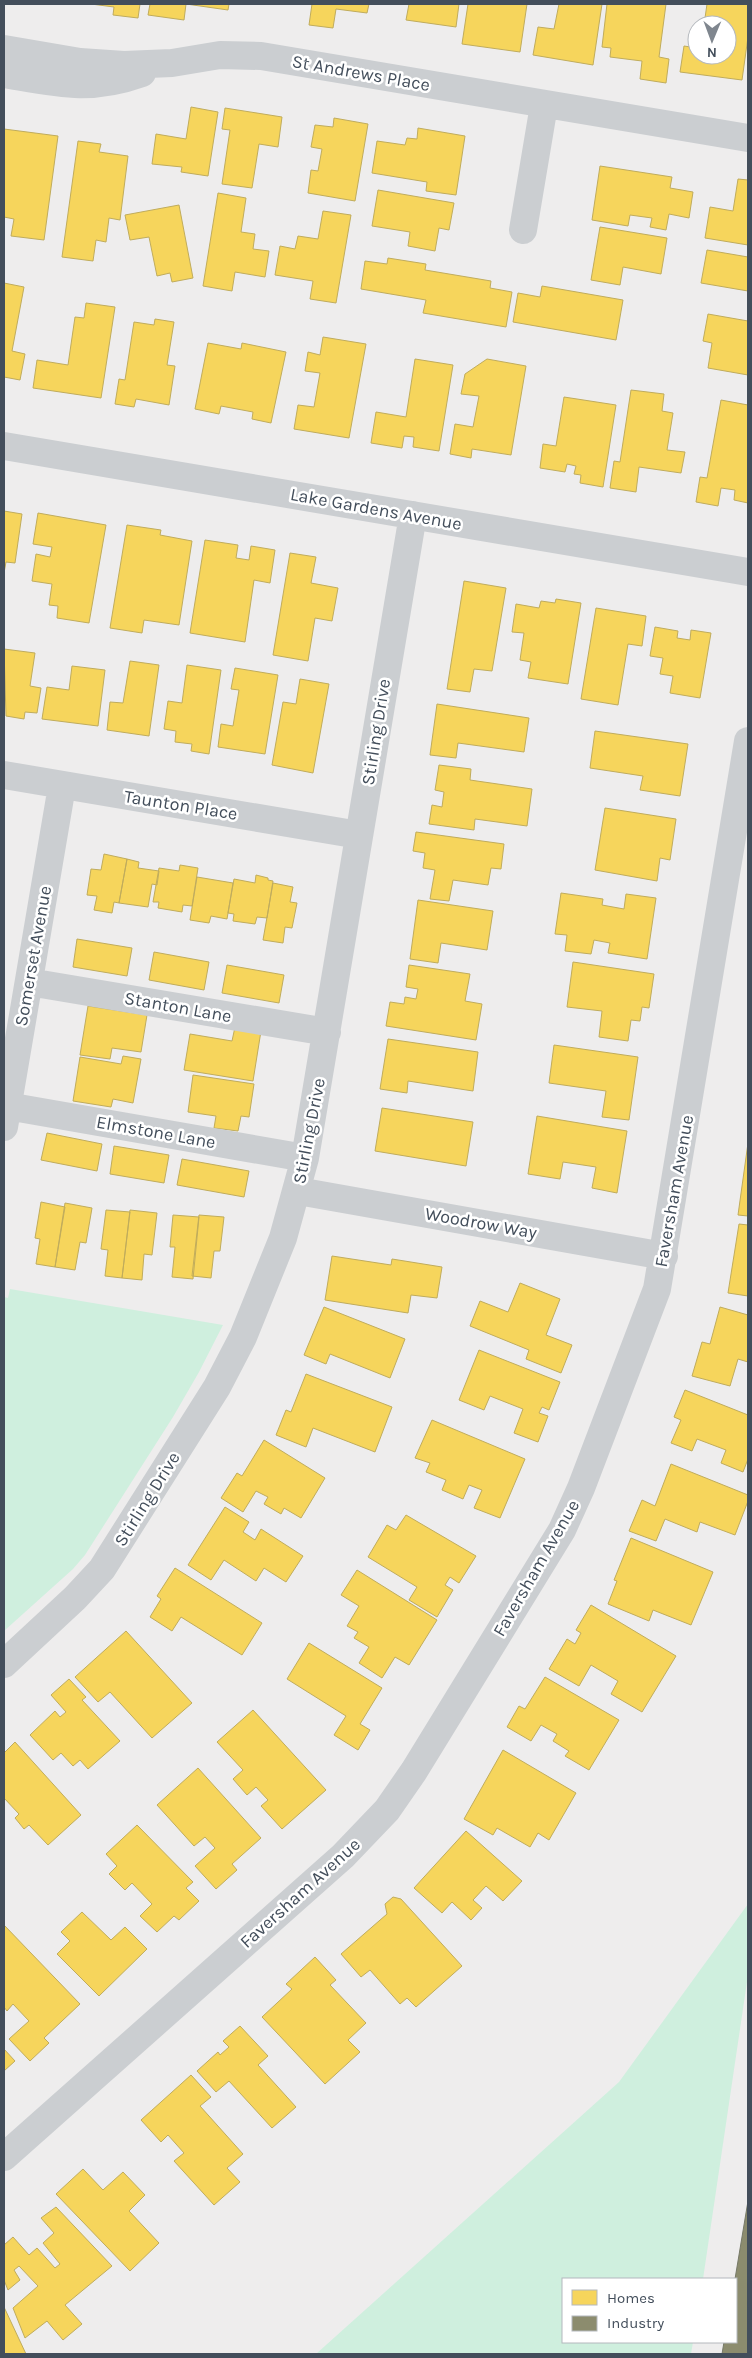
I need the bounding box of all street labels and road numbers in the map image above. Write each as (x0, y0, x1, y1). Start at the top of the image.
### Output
street label: St Andrews Place (290, 50, 432, 96)
street label: Lake Gardens Avenue (289, 483, 463, 535)
street label: Stirling Drive (357, 677, 395, 787)
street label: Taunton Place (123, 785, 239, 825)
street label: Somerset Avenue (10, 884, 56, 1028)
street label: Stanton Lane (123, 987, 233, 1027)
street label: Stirling Drive (288, 1076, 330, 1186)
street label: Elmstone Lane (95, 1111, 217, 1153)
street label: Faversham Avenue (650, 1113, 698, 1269)
street label: Woodrow Way (423, 1202, 539, 1244)
street label: Stirling Drive (109, 1448, 185, 1550)
street label: Faversham Avenue (488, 1496, 584, 1640)
street label: Faversham Avenue (235, 1833, 365, 1953)

